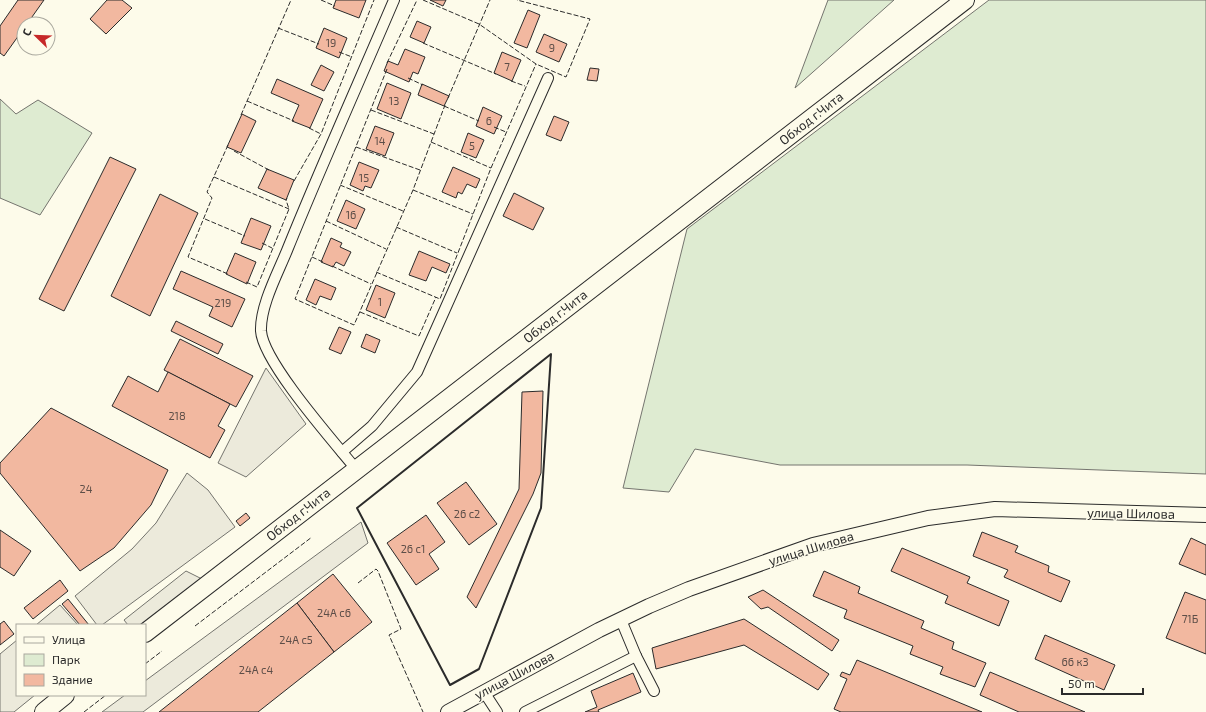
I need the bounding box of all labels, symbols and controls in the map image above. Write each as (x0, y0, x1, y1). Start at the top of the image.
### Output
north arrow (16, 16, 56, 56)
text: С (19, 26, 34, 37)
house number: 19 (326, 36, 336, 49)
house number: 9 (549, 41, 555, 54)
house number: 7 (504, 60, 510, 73)
street label: Обход г.Чита (776, 88, 846, 148)
house number: 13 (389, 94, 399, 107)
house number: 6 (486, 114, 492, 127)
house number: 14 (374, 134, 386, 147)
house number: 5 (469, 139, 475, 152)
house number: 15 (359, 171, 369, 184)
house number: 16 (346, 208, 356, 221)
street label: Обход г.Чита (520, 286, 590, 346)
house number: 1 (378, 295, 382, 308)
house number: 219 (215, 296, 231, 309)
house number: 218 (168, 409, 186, 422)
house number: 24 (80, 482, 93, 495)
street label: Обход г.Чита (263, 484, 333, 544)
street label: улица Шилова (1087, 504, 1175, 522)
house number: 26 с2 (454, 507, 480, 520)
street label: улица Шилова (767, 527, 855, 569)
house number: 26 с1 (401, 542, 425, 555)
house number: 24А с6 (317, 606, 351, 619)
house number: 71Б (1182, 612, 1199, 625)
legend (16, 624, 146, 696)
text: Улица (52, 632, 85, 646)
house number: 24А с5 (279, 633, 313, 646)
street label: улица Шилова (471, 647, 557, 703)
text: Парк (52, 652, 81, 666)
house number: 66 к3 (1061, 655, 1089, 668)
house number: 24А с4 (239, 663, 273, 676)
scale bar (1062, 670, 1143, 696)
text: Здание (52, 672, 93, 686)
text: 50 m (1068, 676, 1095, 690)

